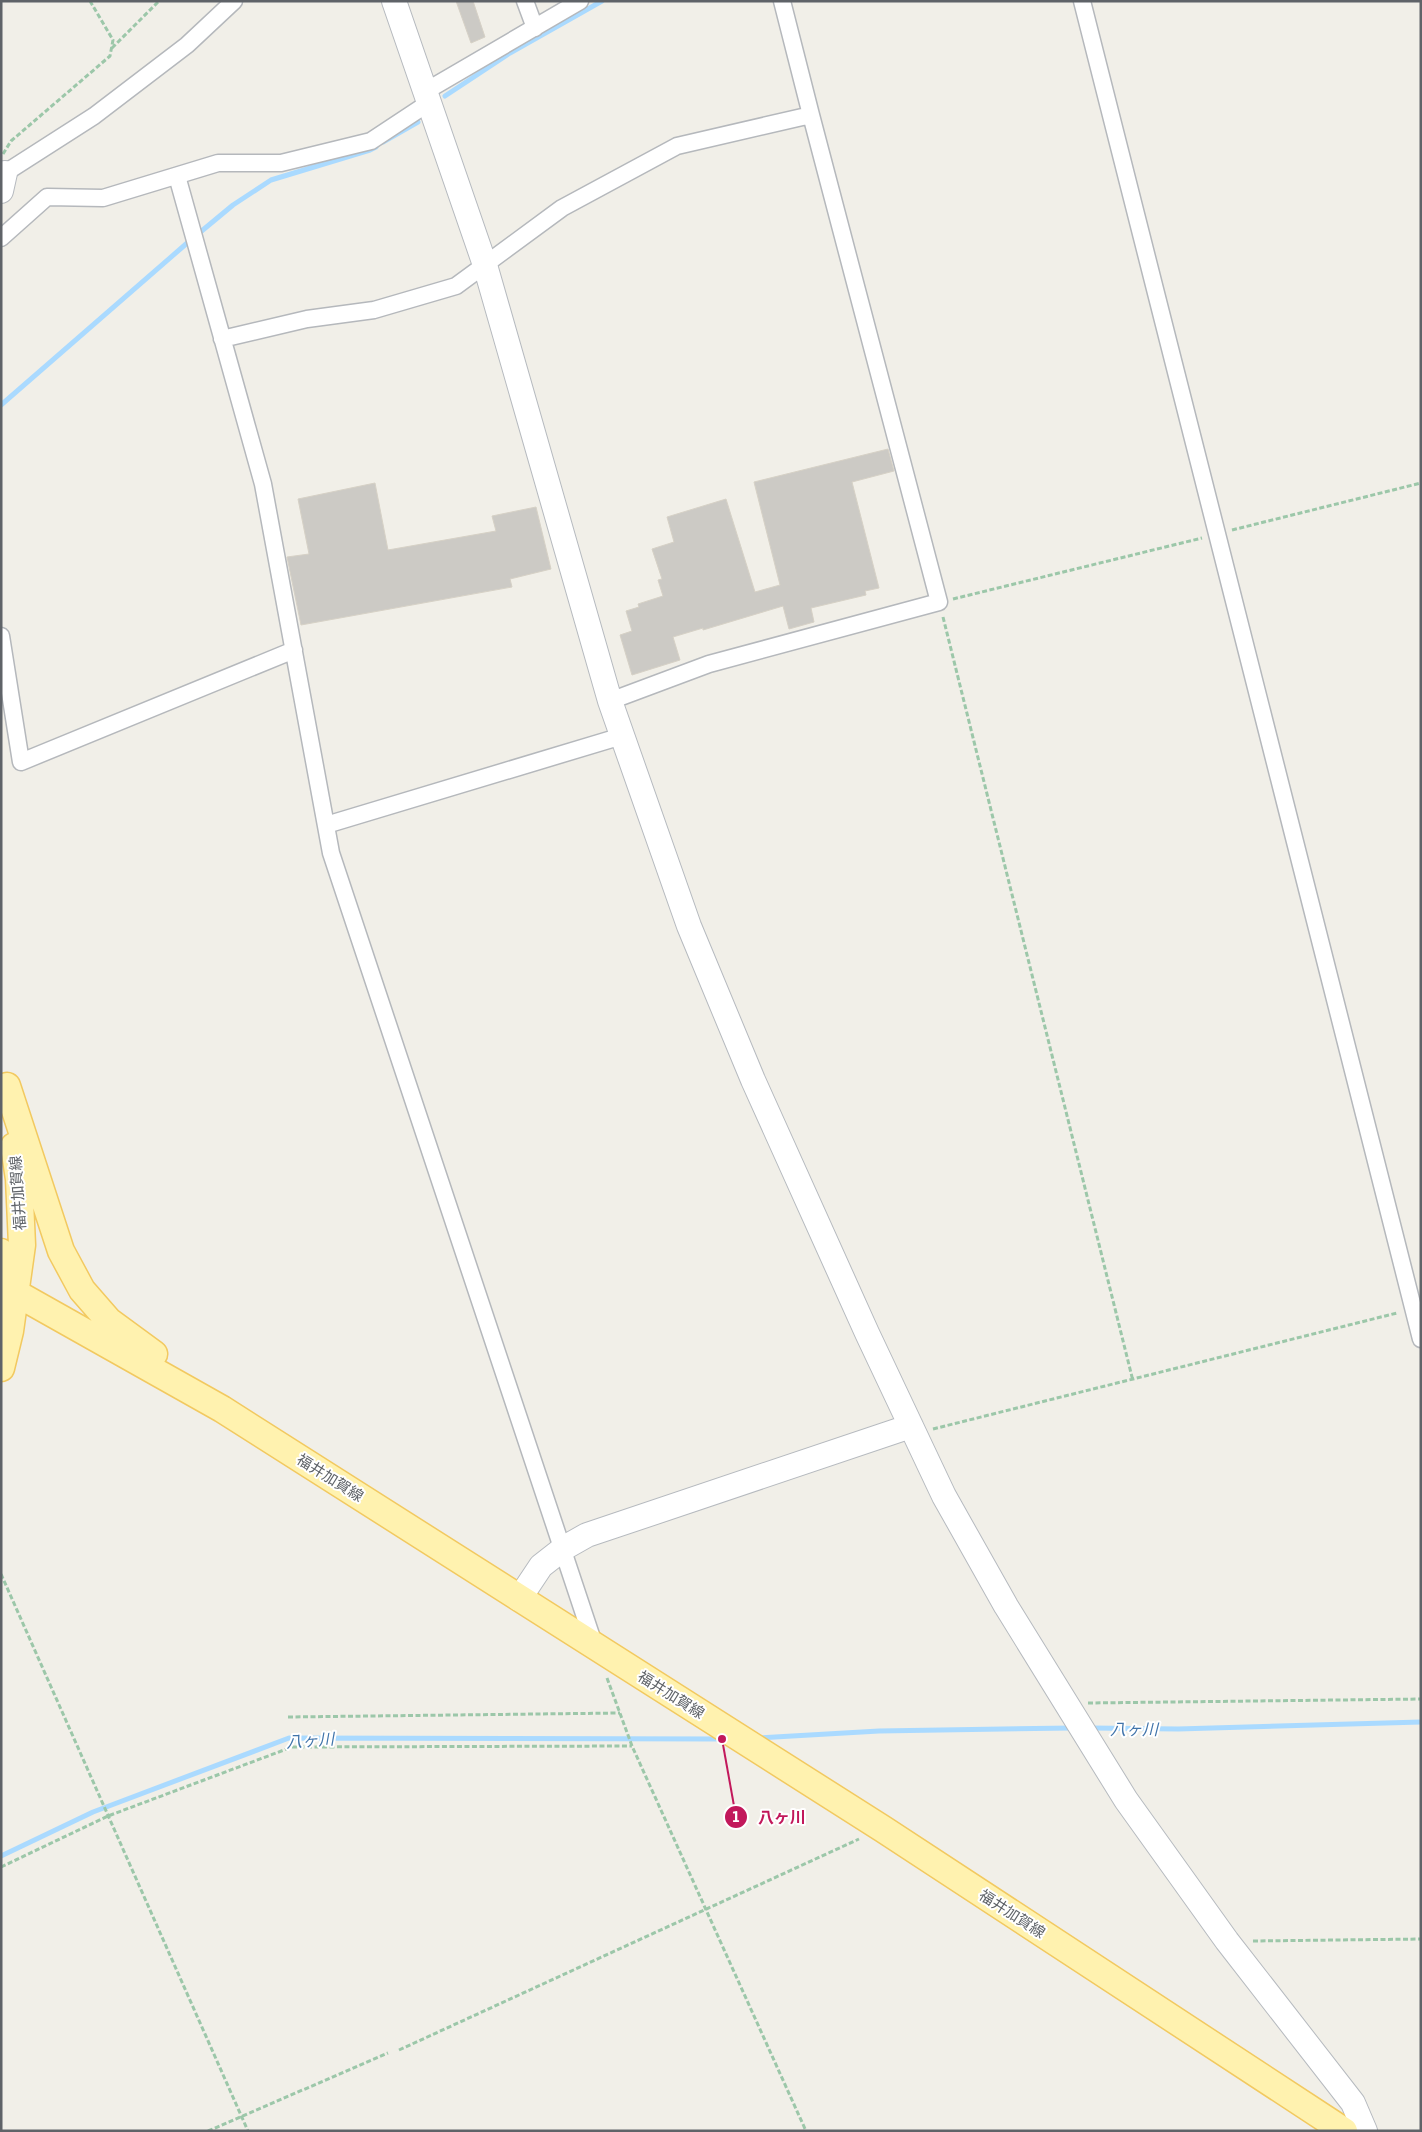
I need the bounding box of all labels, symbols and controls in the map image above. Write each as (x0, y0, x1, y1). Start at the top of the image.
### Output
street label: 福井加賀線 (6, 1155, 29, 1231)
street label: 福井加賀線 (294, 1450, 367, 1505)
street label: 福井加賀線 (635, 1667, 708, 1722)
water label: 八ヶ川 (1110, 1720, 1160, 1738)
water label: 八ヶ川 (285, 1729, 337, 1751)
callout: 八ヶ川 (723, 1802, 816, 1833)
text: 1 (732, 1808, 740, 1825)
text: 八ヶ川 (758, 1808, 806, 1826)
street label: 福井加賀線 (976, 1886, 1048, 1941)

